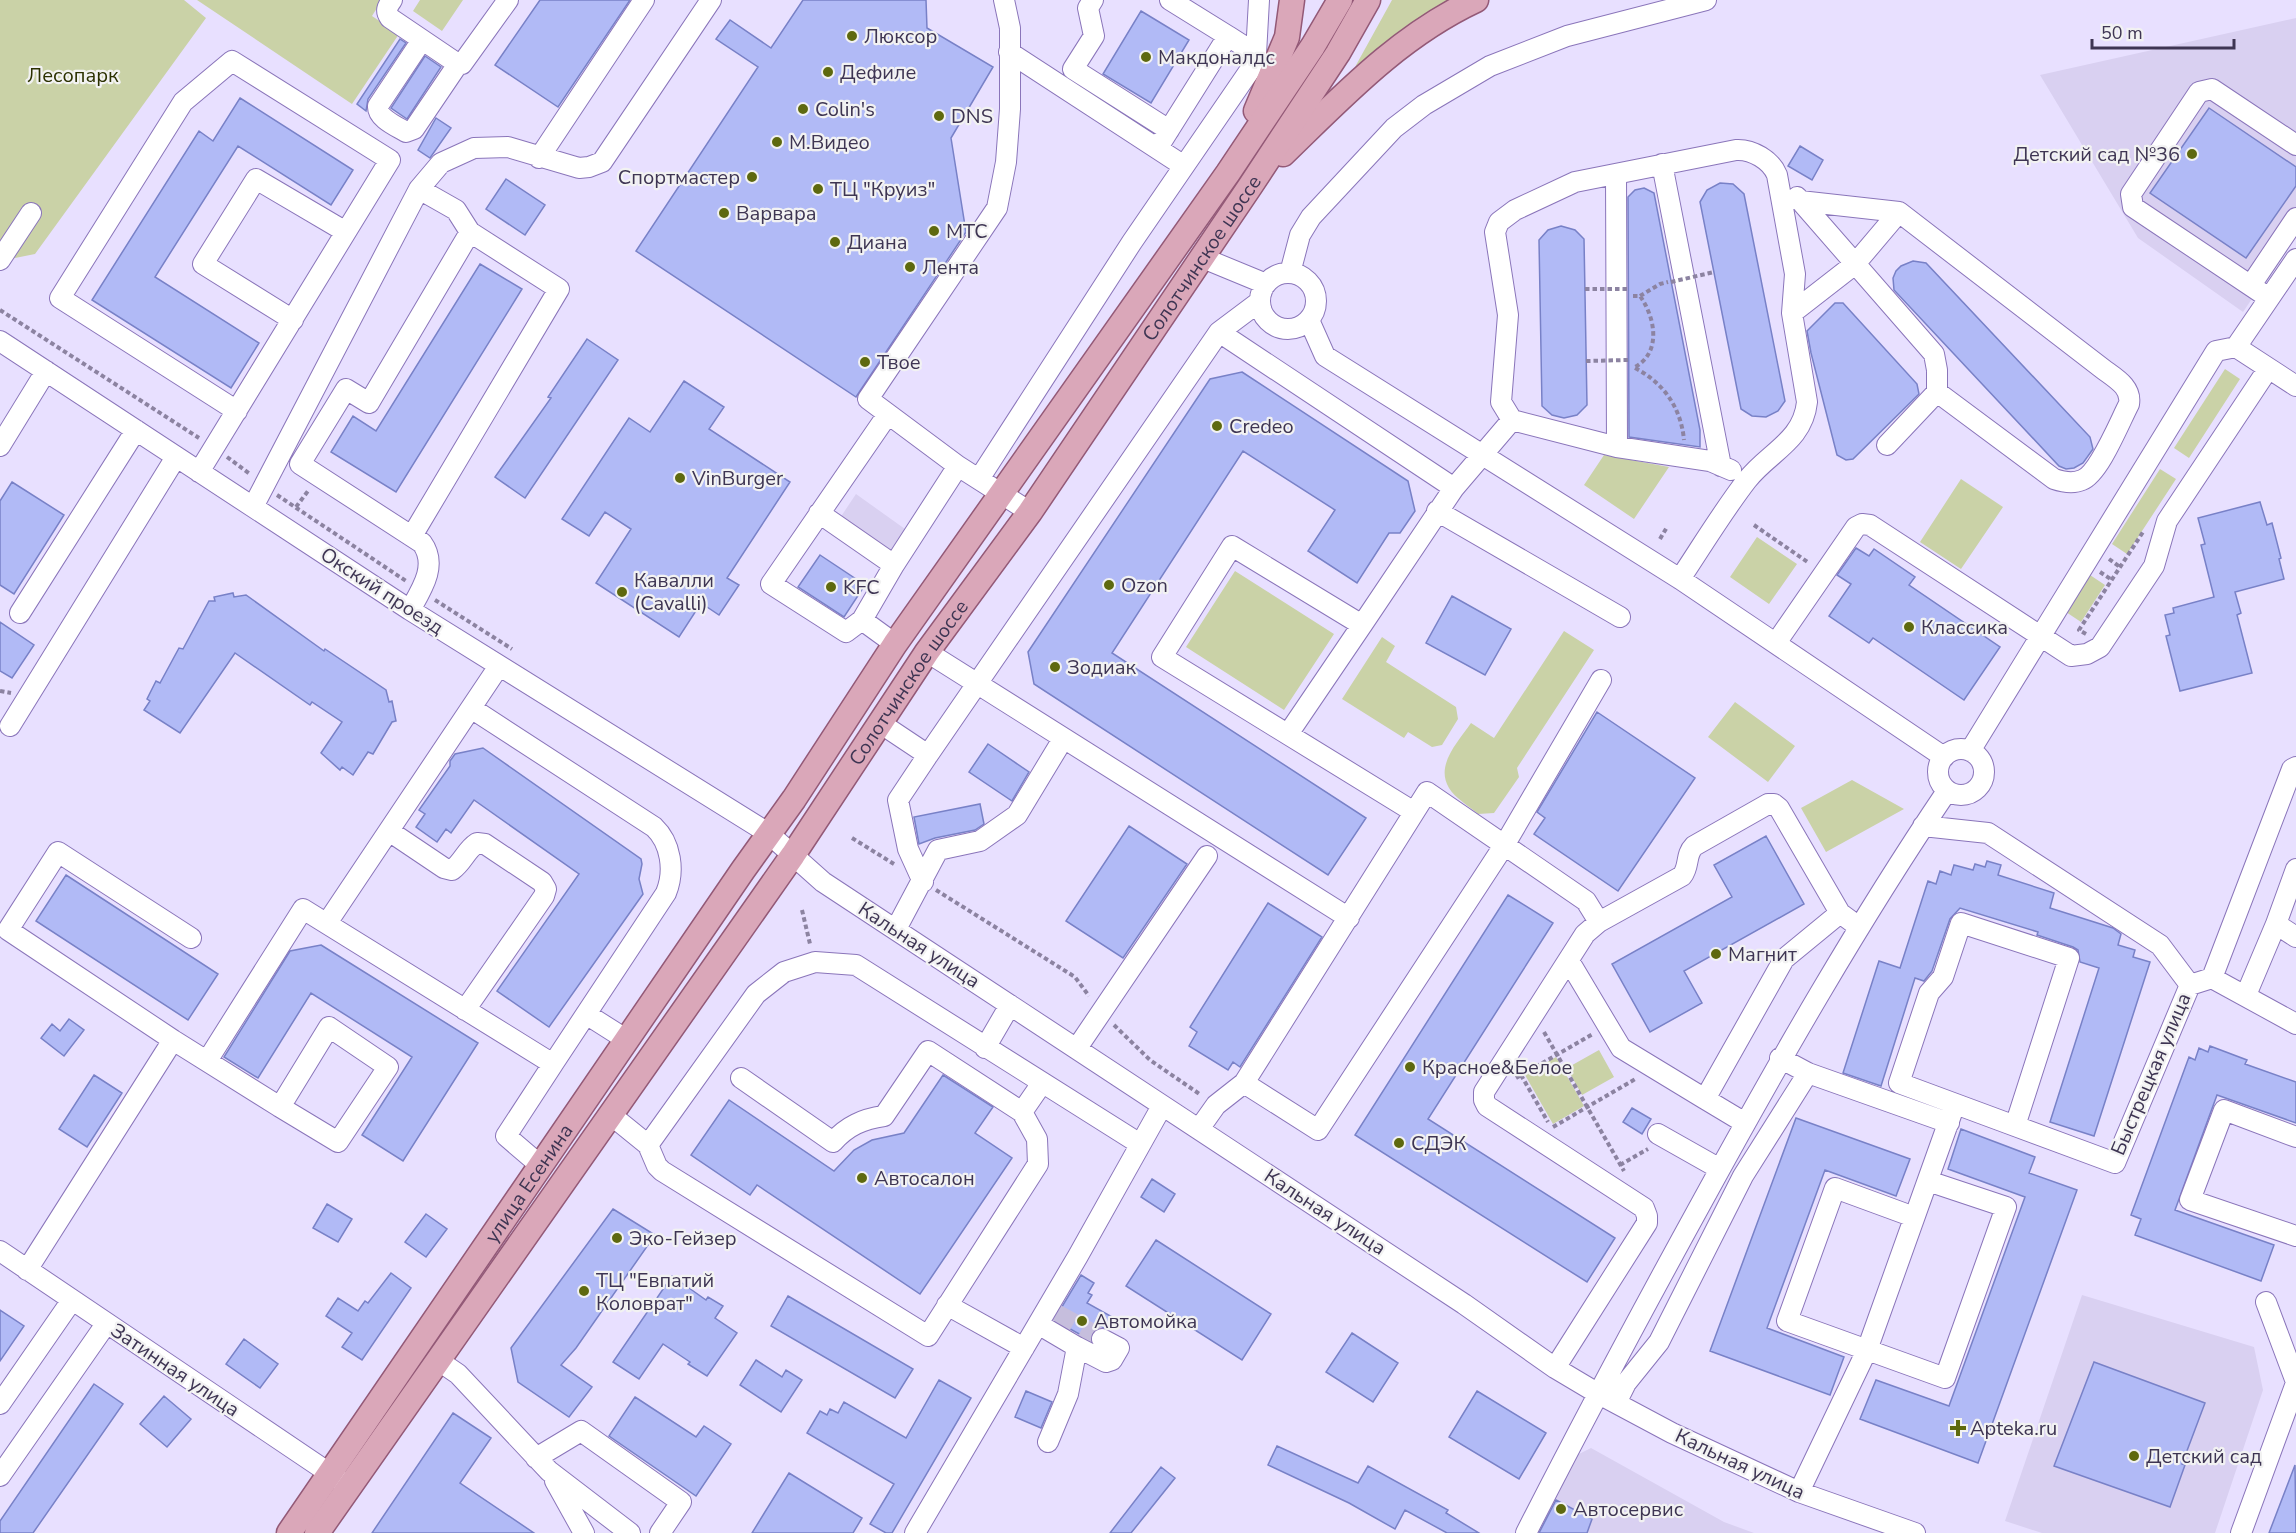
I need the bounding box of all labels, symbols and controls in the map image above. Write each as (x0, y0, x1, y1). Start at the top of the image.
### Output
scale bar (2092, 12, 2234, 50)
text: 50 m (2101, 21, 2143, 45)
place label: Люксор (864, 23, 937, 50)
marker: Люксор (845, 29, 859, 43)
place label: Макдоналдс (1158, 44, 1275, 71)
marker: Макдоналдс (1139, 50, 1153, 64)
place label: Дефиле (840, 59, 916, 86)
park label: Лесопарк (27, 62, 119, 89)
marker: Дефиле (821, 65, 835, 79)
place label: Colin's (815, 96, 875, 123)
marker: Colin's (796, 102, 810, 116)
place label: DNS (951, 103, 993, 130)
marker: DNS (932, 109, 946, 123)
place label: М.Видео (789, 129, 870, 156)
marker: М.Видео (770, 135, 784, 149)
place label: Детский сад №36 (2013, 141, 2180, 168)
marker: Детский сад №36 (2185, 147, 2199, 161)
place label: Спортмастер (618, 164, 740, 191)
marker: Спортмастер (745, 170, 759, 184)
street label: Солотчинское шоссе (1136, 170, 1267, 346)
place label: ТЦ "Круиз" (830, 176, 935, 203)
marker: ТЦ "Круиз" (811, 182, 825, 196)
place label: Варвара (736, 200, 817, 227)
marker: Варвара (717, 206, 731, 220)
place label: МТС (946, 218, 988, 245)
marker: МТС (927, 224, 941, 238)
place label: Диана (847, 229, 908, 256)
marker: Диана (828, 235, 842, 249)
place label: Лента (922, 254, 979, 281)
marker: Лента (903, 260, 917, 274)
place label: Твое (877, 349, 921, 376)
marker: Твое (858, 355, 872, 369)
place label: Credeo (1229, 413, 1294, 440)
marker: Credeo (1210, 419, 1224, 433)
place label: VinBurger (691, 465, 783, 492)
marker: VinBurger (673, 471, 687, 485)
street label: Окский проезд (315, 541, 449, 641)
place label: Кавалли (Cavalli) (634, 567, 714, 617)
place label: Ozon (1121, 572, 1168, 599)
place label: KFC (843, 574, 880, 601)
marker: Ozon (1102, 578, 1116, 592)
marker: KFC (824, 580, 838, 594)
marker: Кавалли (Cavalli) (615, 585, 629, 599)
street label: Солотчинское шоссе (842, 594, 975, 771)
place label: Классика (1921, 614, 2008, 641)
marker: Классика (1902, 620, 1916, 634)
place label: Зодиак (1067, 654, 1136, 681)
marker: Зодиак (1048, 660, 1062, 674)
street label: Кальная улица (853, 896, 985, 994)
place label: Магнит (1728, 941, 1797, 968)
marker: Магнит (1709, 947, 1723, 961)
street label: Быстрецкая улица (2105, 989, 2197, 1159)
place label: Красное&Белое (1422, 1054, 1572, 1081)
marker: Красное&Белое (1403, 1060, 1417, 1074)
street label: улица Есенина (478, 1118, 579, 1248)
place label: СДЭК (1411, 1130, 1466, 1157)
marker: СДЭК (1392, 1136, 1406, 1150)
street label: Кальная улица (1259, 1163, 1391, 1261)
place label: Автосалон (874, 1165, 975, 1192)
marker: Автосалон (855, 1171, 869, 1185)
place label: Эко-Гейзер (629, 1225, 737, 1252)
marker: Эко-Гейзер (610, 1231, 624, 1245)
place label: ТЦ "Евпатий Коловрат" (596, 1267, 714, 1317)
marker: ТЦ "Евпатий Коловрат" (577, 1284, 591, 1298)
place label: Автомойка (1094, 1308, 1197, 1335)
marker: Автомойка (1075, 1314, 1089, 1328)
street label: Затинная улица (105, 1317, 245, 1423)
place label: Apteka.ru (1970, 1415, 2057, 1442)
marker: Apteka.ru (1951, 1421, 1965, 1435)
street label: Кальная улица (1671, 1422, 1809, 1506)
place label: Детский сад (2146, 1443, 2262, 1470)
marker: Детский сад (2127, 1449, 2141, 1463)
place label: Автосервис (1573, 1496, 1683, 1523)
marker: Автосервис (1554, 1502, 1568, 1516)

